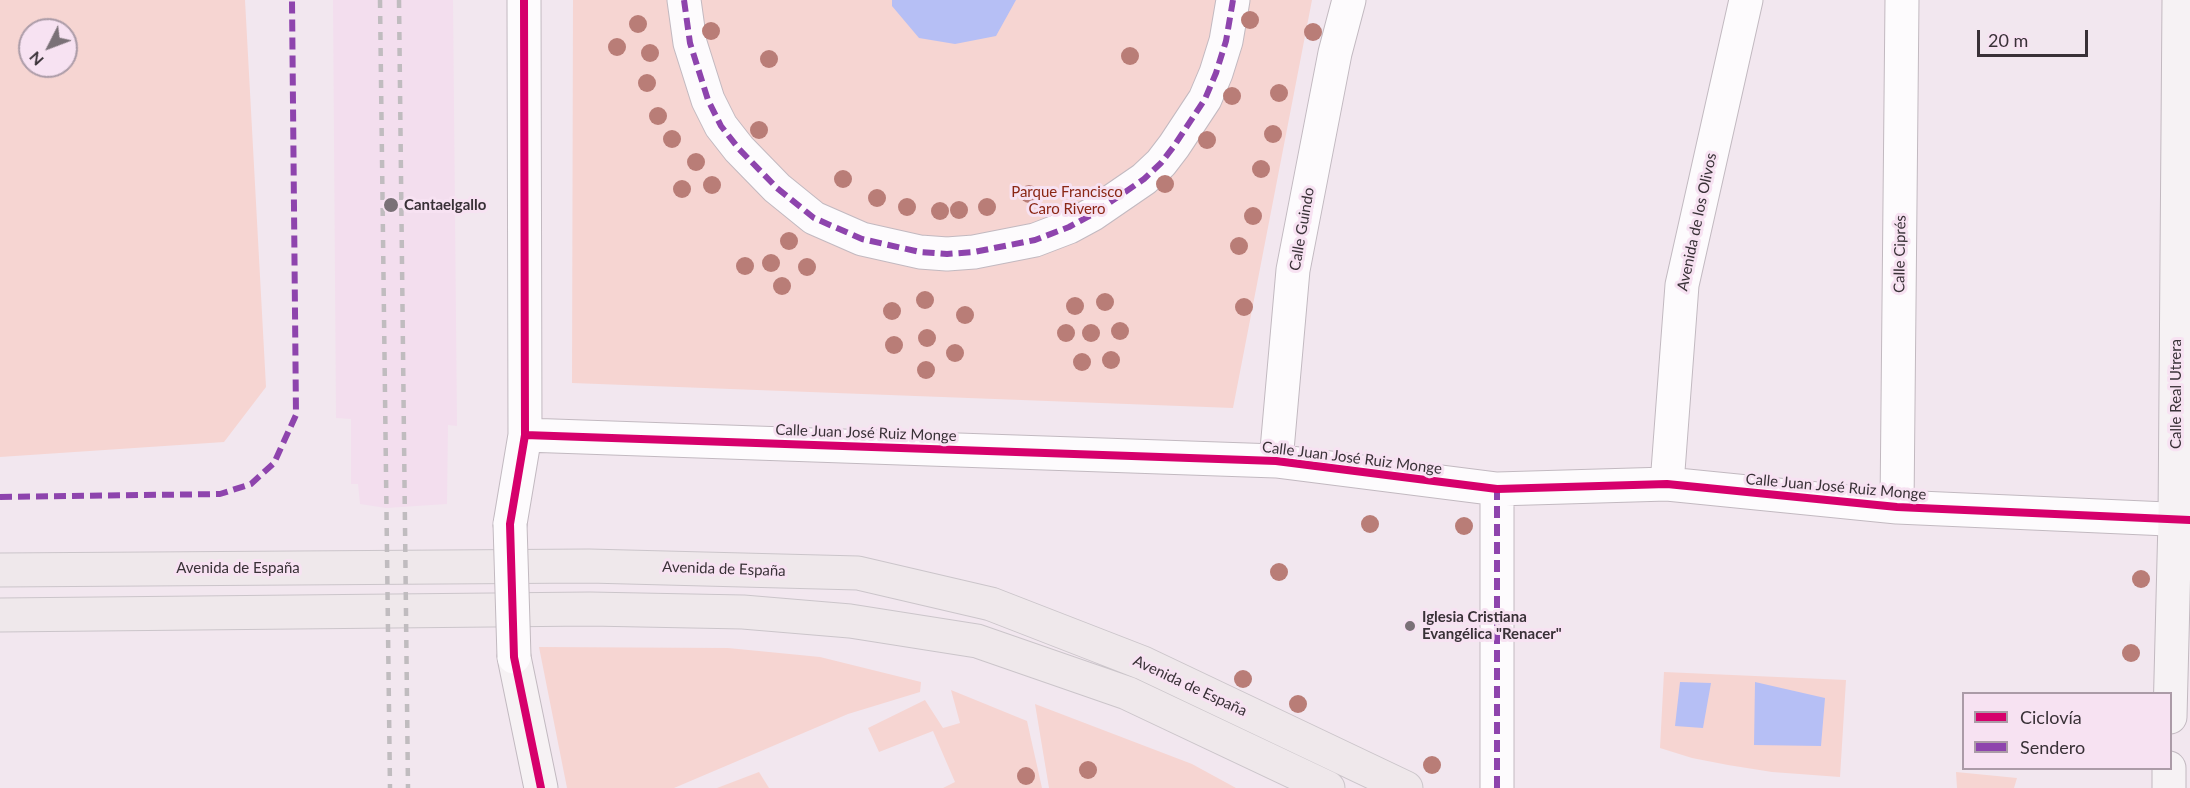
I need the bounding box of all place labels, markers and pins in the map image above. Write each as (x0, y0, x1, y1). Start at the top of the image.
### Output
marker: Cantaelgallo (382, 196, 400, 214)
place label: Cantaelgallo (404, 196, 486, 214)
place label: Iglesia Cristiana Evangélica "Renacer" (1422, 608, 1562, 643)
marker: Iglesia Cristiana Evangélica "Renacer" (1403, 619, 1417, 633)

